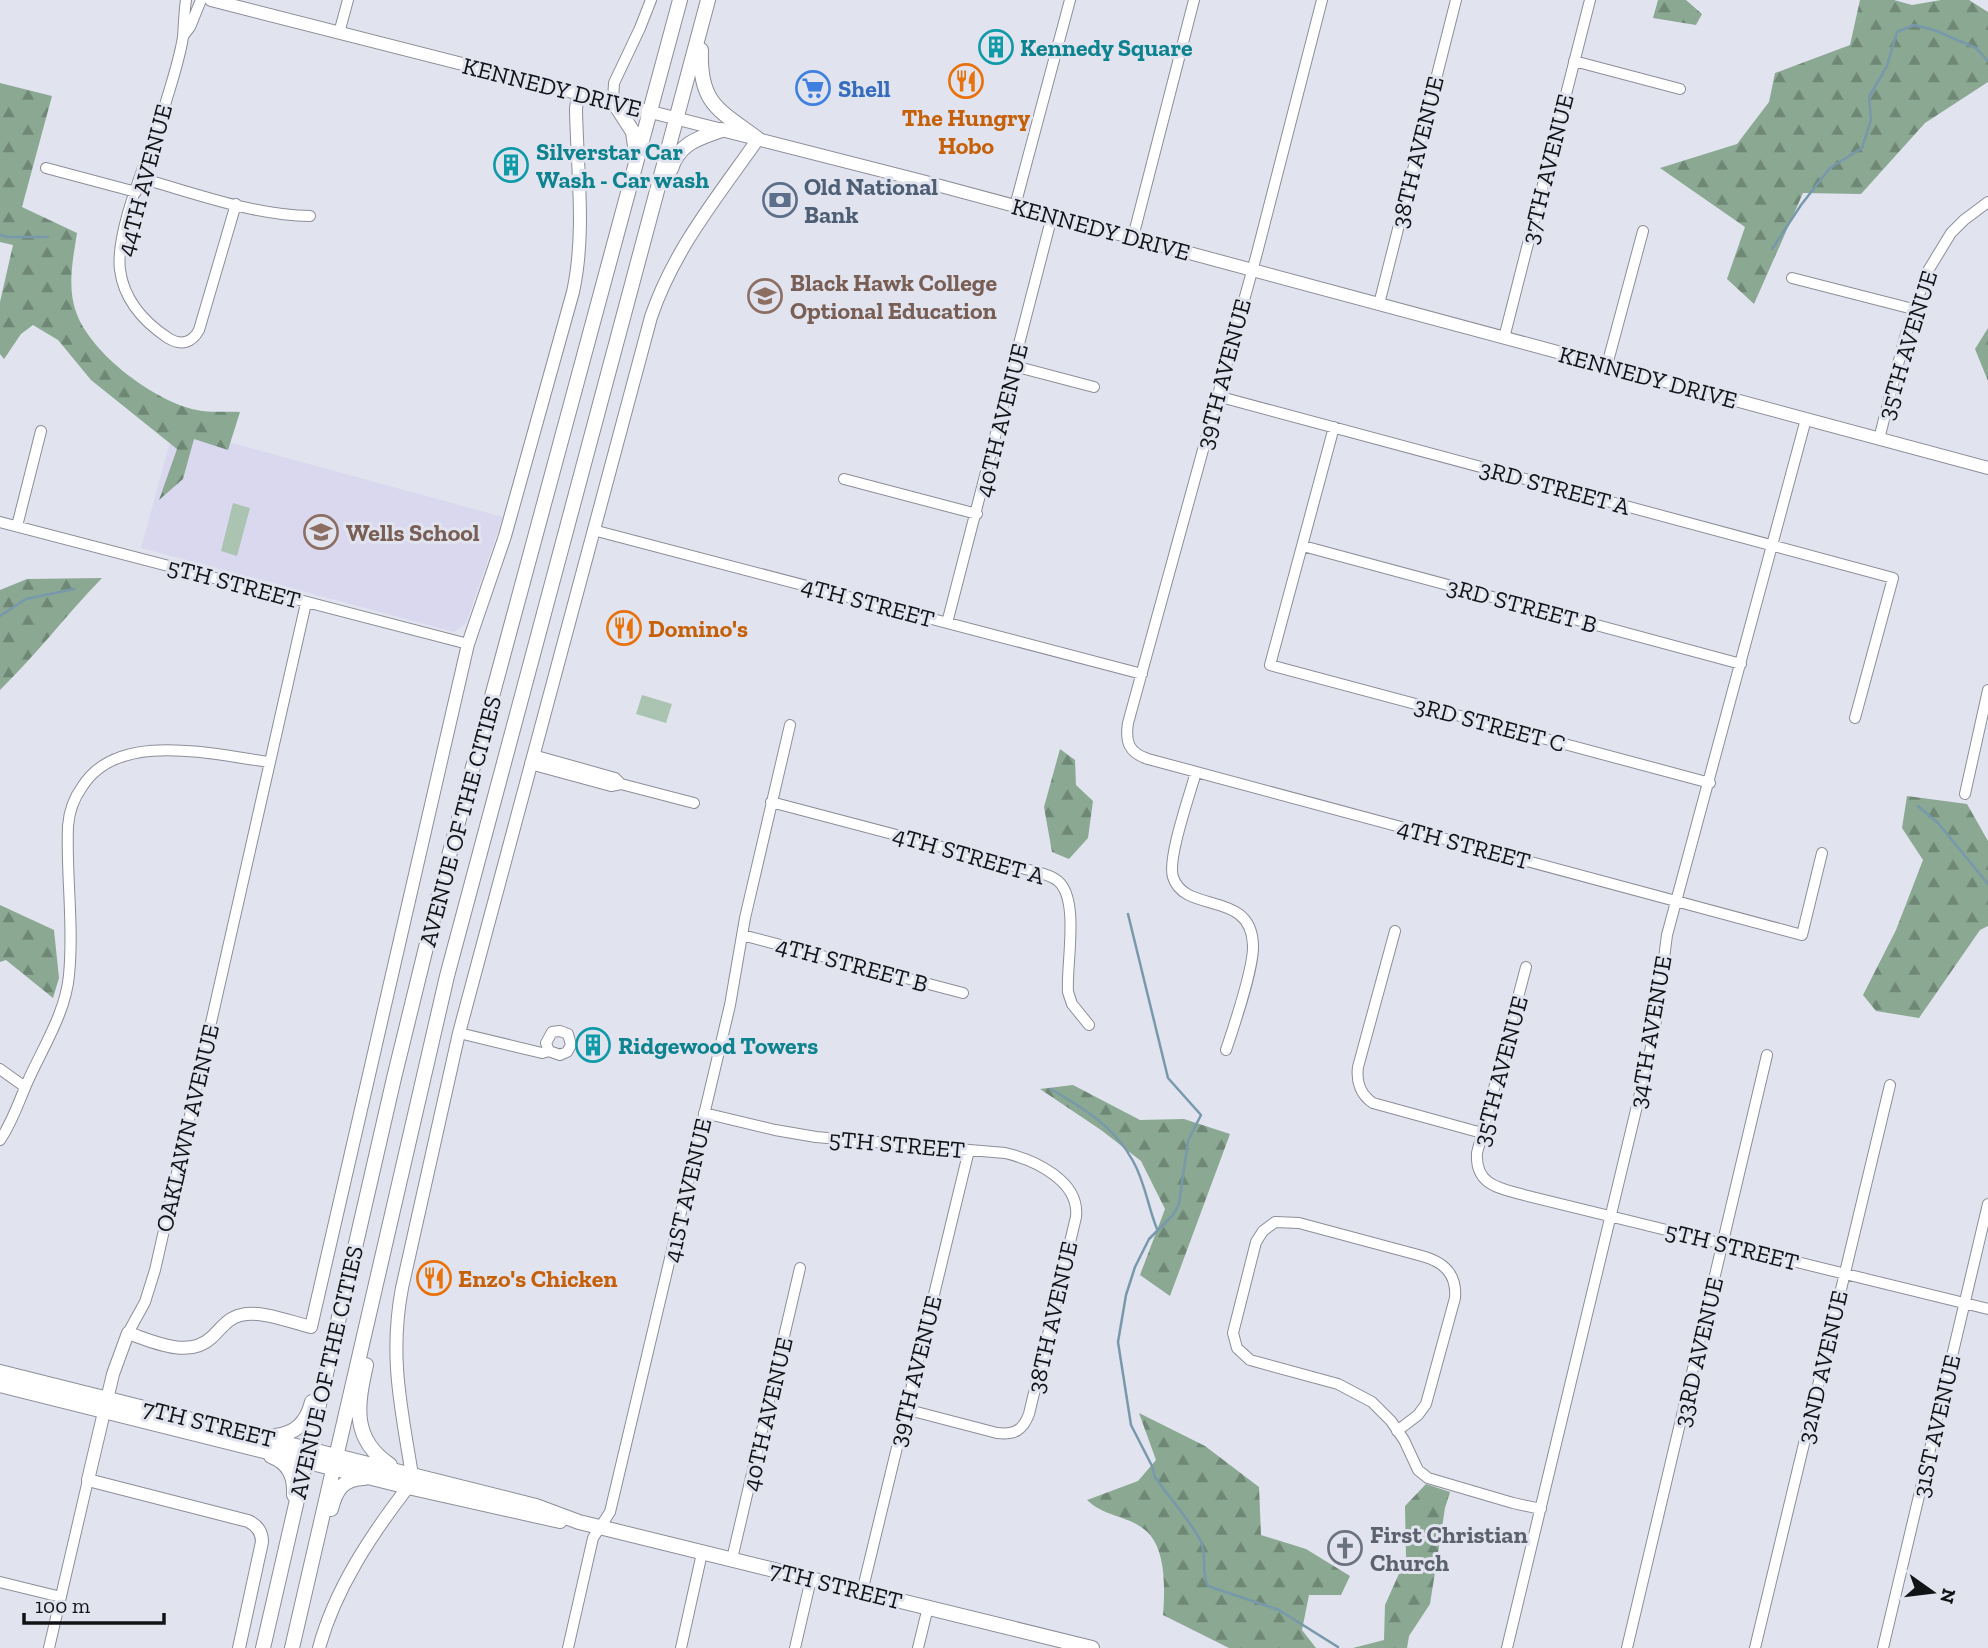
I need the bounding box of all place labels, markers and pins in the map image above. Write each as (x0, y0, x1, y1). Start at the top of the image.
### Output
building icon: Kennedy Square (977, 28, 1015, 66)
place label: Kennedy Square (1020, 33, 1193, 62)
restaurant icon: The Hungry Hobo (947, 62, 985, 100)
supermarket icon: Shell (794, 69, 832, 107)
place label: Shell (838, 74, 891, 103)
place label: The Hungry Hobo (902, 103, 1031, 160)
place label: Silverstar Car Wash - Car wash (536, 137, 709, 194)
building icon: Silverstar Car Wash - Car wash (492, 146, 530, 184)
place label: Old National Bank (804, 172, 938, 229)
bank icon: Old National Bank (761, 181, 799, 219)
place label: Black Hawk College Optional Education (790, 268, 997, 325)
school or university icon: Black Hawk College Optional Education (746, 277, 784, 315)
school or university icon: Wells School (302, 513, 340, 551)
place label: Wells School (346, 518, 480, 547)
restaurant icon: Domino's (605, 609, 643, 647)
place label: Domino's (648, 614, 748, 643)
building icon: Ridgewood Towers (574, 1026, 612, 1064)
place label: Ridgewood Towers (618, 1031, 818, 1060)
restaurant icon: Enzo's Chicken (415, 1259, 453, 1297)
place label: Enzo's Chicken (458, 1264, 618, 1293)
place label: First Christian Church (1370, 1520, 1528, 1577)
church icon: First Christian Church (1326, 1529, 1364, 1567)

